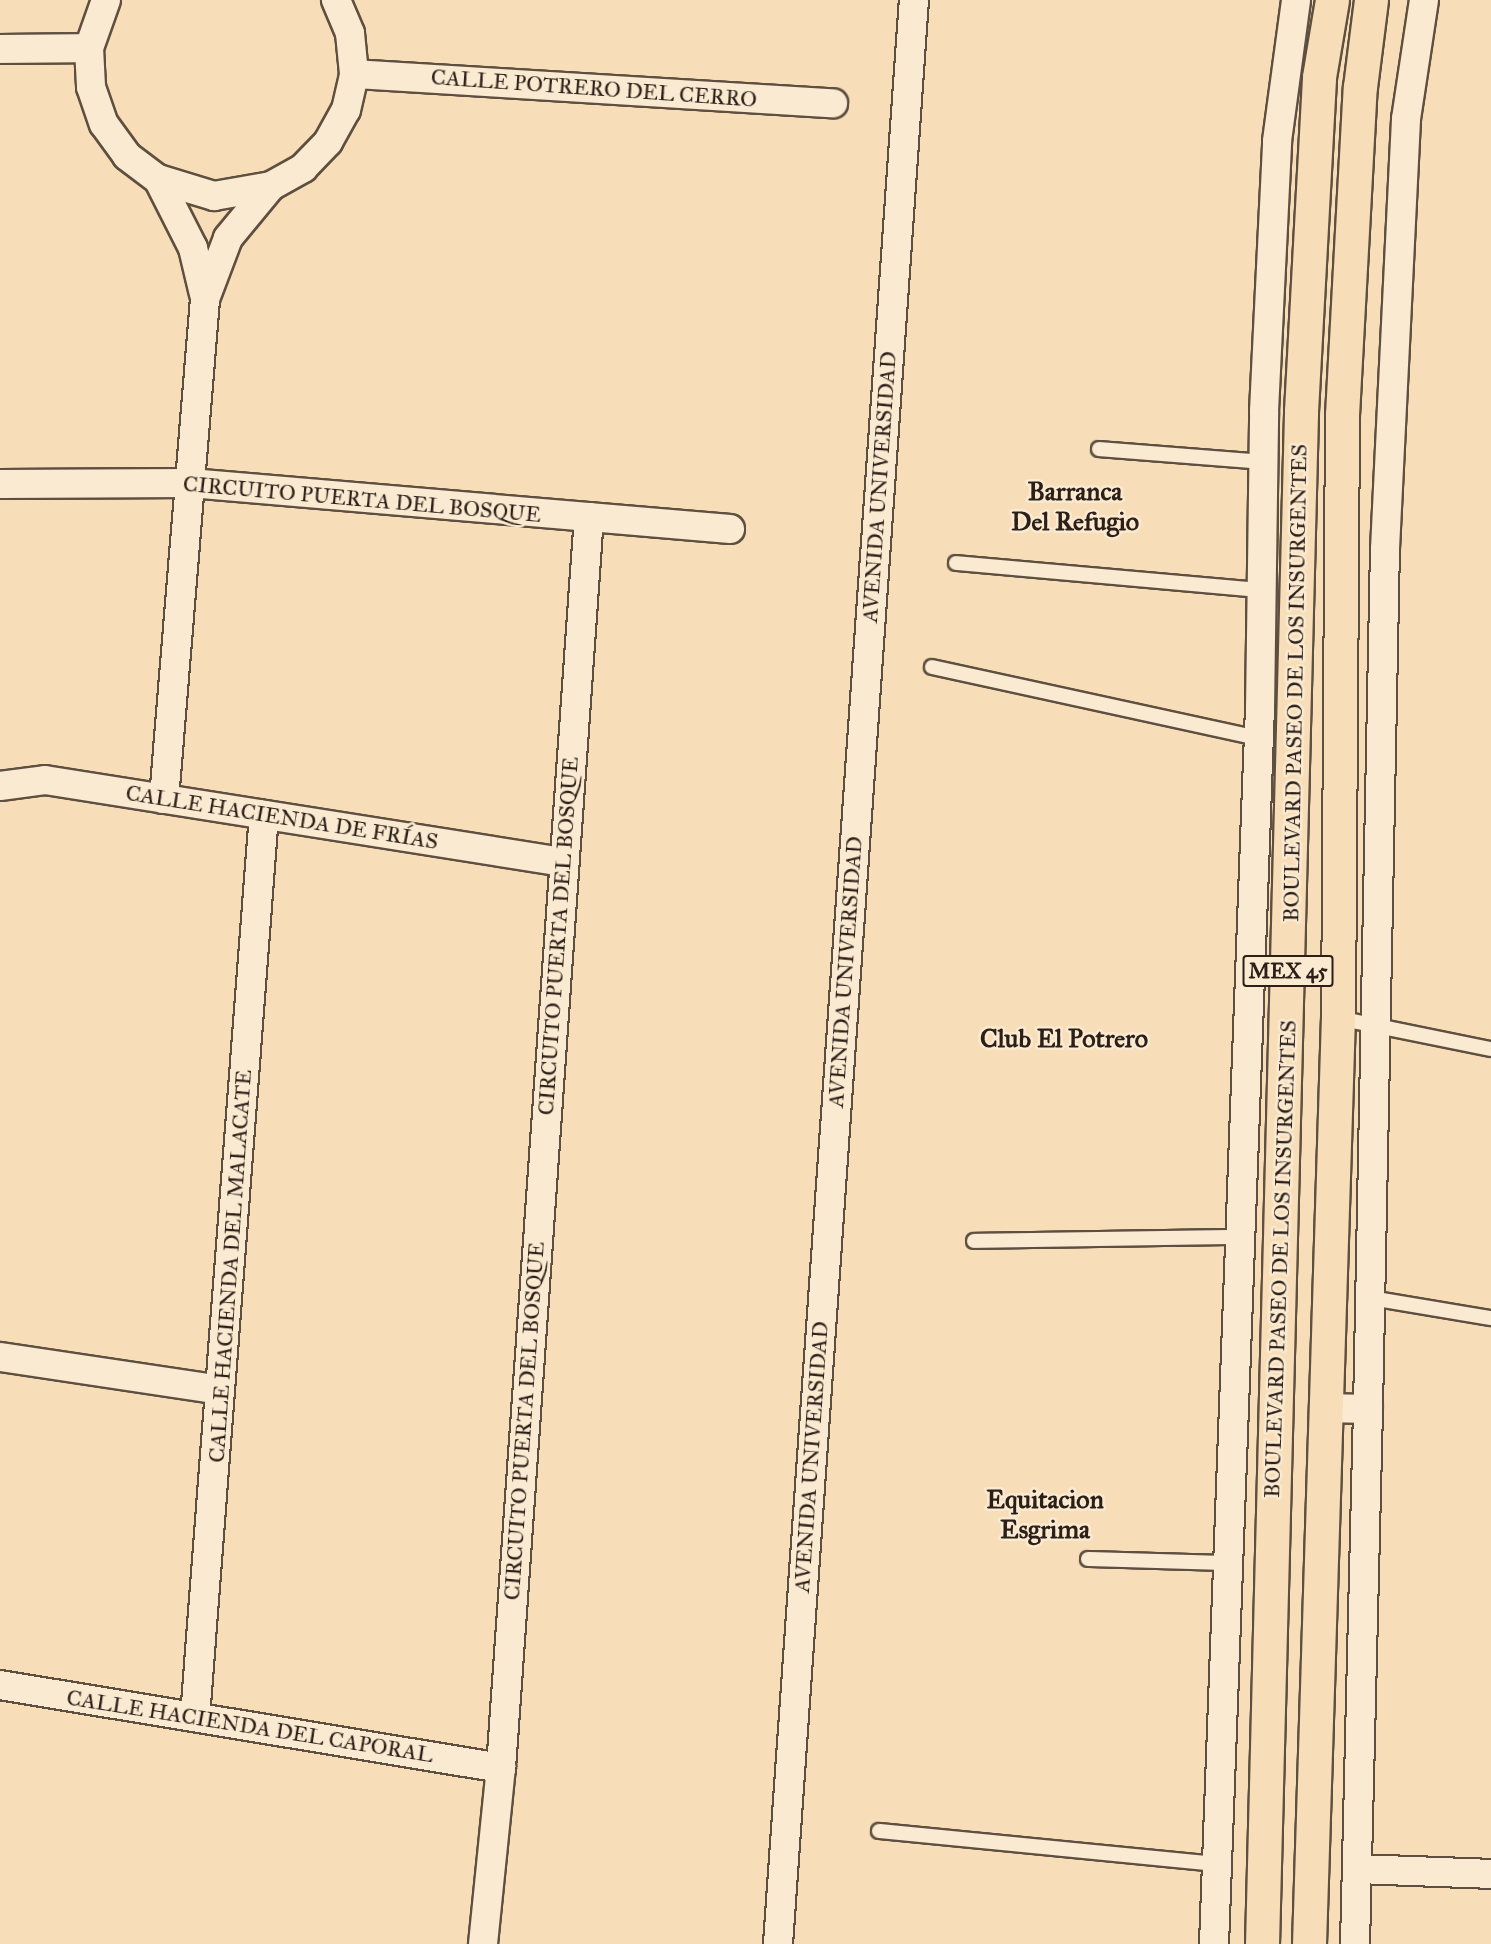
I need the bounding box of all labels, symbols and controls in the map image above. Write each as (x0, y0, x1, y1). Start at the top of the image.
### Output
street label: CALLE POTRERO DEL CERRO (430, 63, 758, 113)
street label: AVENIDA UNIVERSIDAD (856, 350, 902, 624)
street label: BOULEVARD PASEO DE LOS INSURGENTES (1278, 444, 1312, 922)
street label: CIRCUITO PUERTA DEL BOSQUE (182, 470, 542, 528)
district label: Barranca Del Refugio (1011, 476, 1139, 538)
street label: CIRCUITO PUERTA DEL BOSQUE (532, 756, 584, 1116)
street label: CALLE HACIENDA DE FRÍAS (124, 779, 440, 855)
street label: AVENIDA UNIVERSIDAD (822, 835, 868, 1109)
road number: MEX 45 (1242, 953, 1334, 989)
street label: BOULEVARD PASEO DE LOS INSURGENTES (1258, 1020, 1302, 1498)
district label: Club El Potrero (980, 1023, 1148, 1055)
street label: CALLE HACIENDA DEL MALACATE (203, 1069, 257, 1463)
street label: CIRCUITO PUERTA DEL BOSQUE (498, 1241, 550, 1601)
street label: AVENIDA UNIVERSIDAD (788, 1320, 834, 1594)
district label: Equitacion Esgrima (986, 1484, 1104, 1546)
street label: CALLE HACIENDA DEL CAPORAL (65, 1684, 435, 1768)

